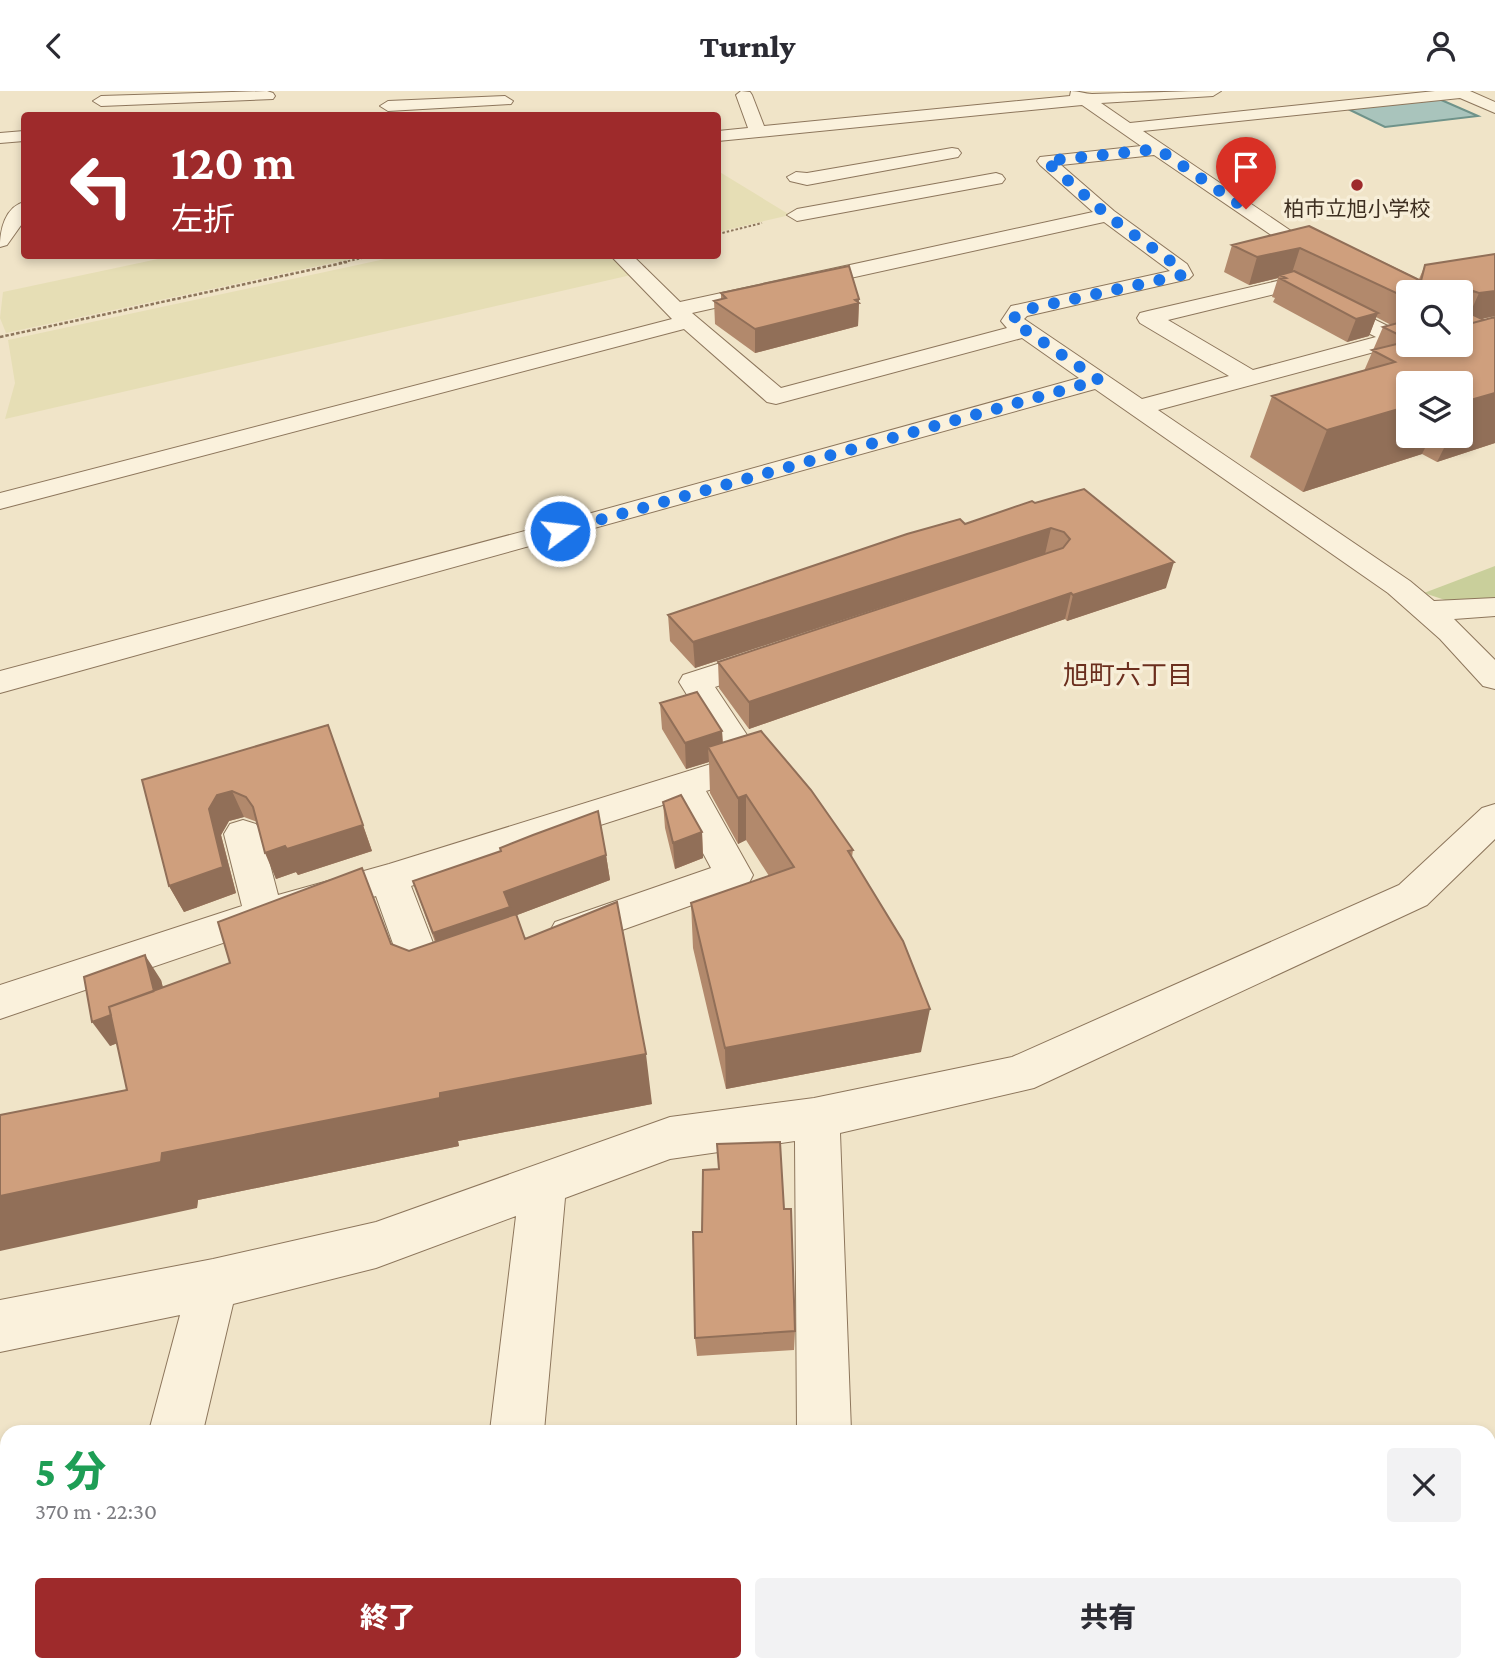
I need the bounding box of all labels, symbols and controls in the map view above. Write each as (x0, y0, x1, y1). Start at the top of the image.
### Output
icon: back (35, 27, 73, 65)
icon: person (1422, 27, 1460, 65)
text: Turnly (699, 28, 796, 64)
text: 120 m (171, 135, 295, 190)
pin (1216, 137, 1276, 209)
icon: left (56, 140, 147, 231)
icon: arrive (1227, 148, 1265, 186)
marker: 柏市立旭小学校 (1349, 177, 1365, 193)
place label: 柏市立旭小学校 (1284, 197, 1431, 221)
text: 左折 (171, 201, 235, 237)
map controls (1396, 280, 1473, 448)
button: search (1396, 280, 1473, 357)
button: layers (1396, 371, 1473, 448)
position arrow (523, 494, 597, 568)
district label: 旭町六丁目 (1063, 661, 1193, 690)
text: 5 分 (35, 1448, 106, 1495)
button: close (1387, 1448, 1461, 1522)
text: 370 m · 22:30 (35, 1498, 157, 1524)
button: 終了 (35, 1578, 741, 1658)
button: 共有 (755, 1578, 1461, 1658)

